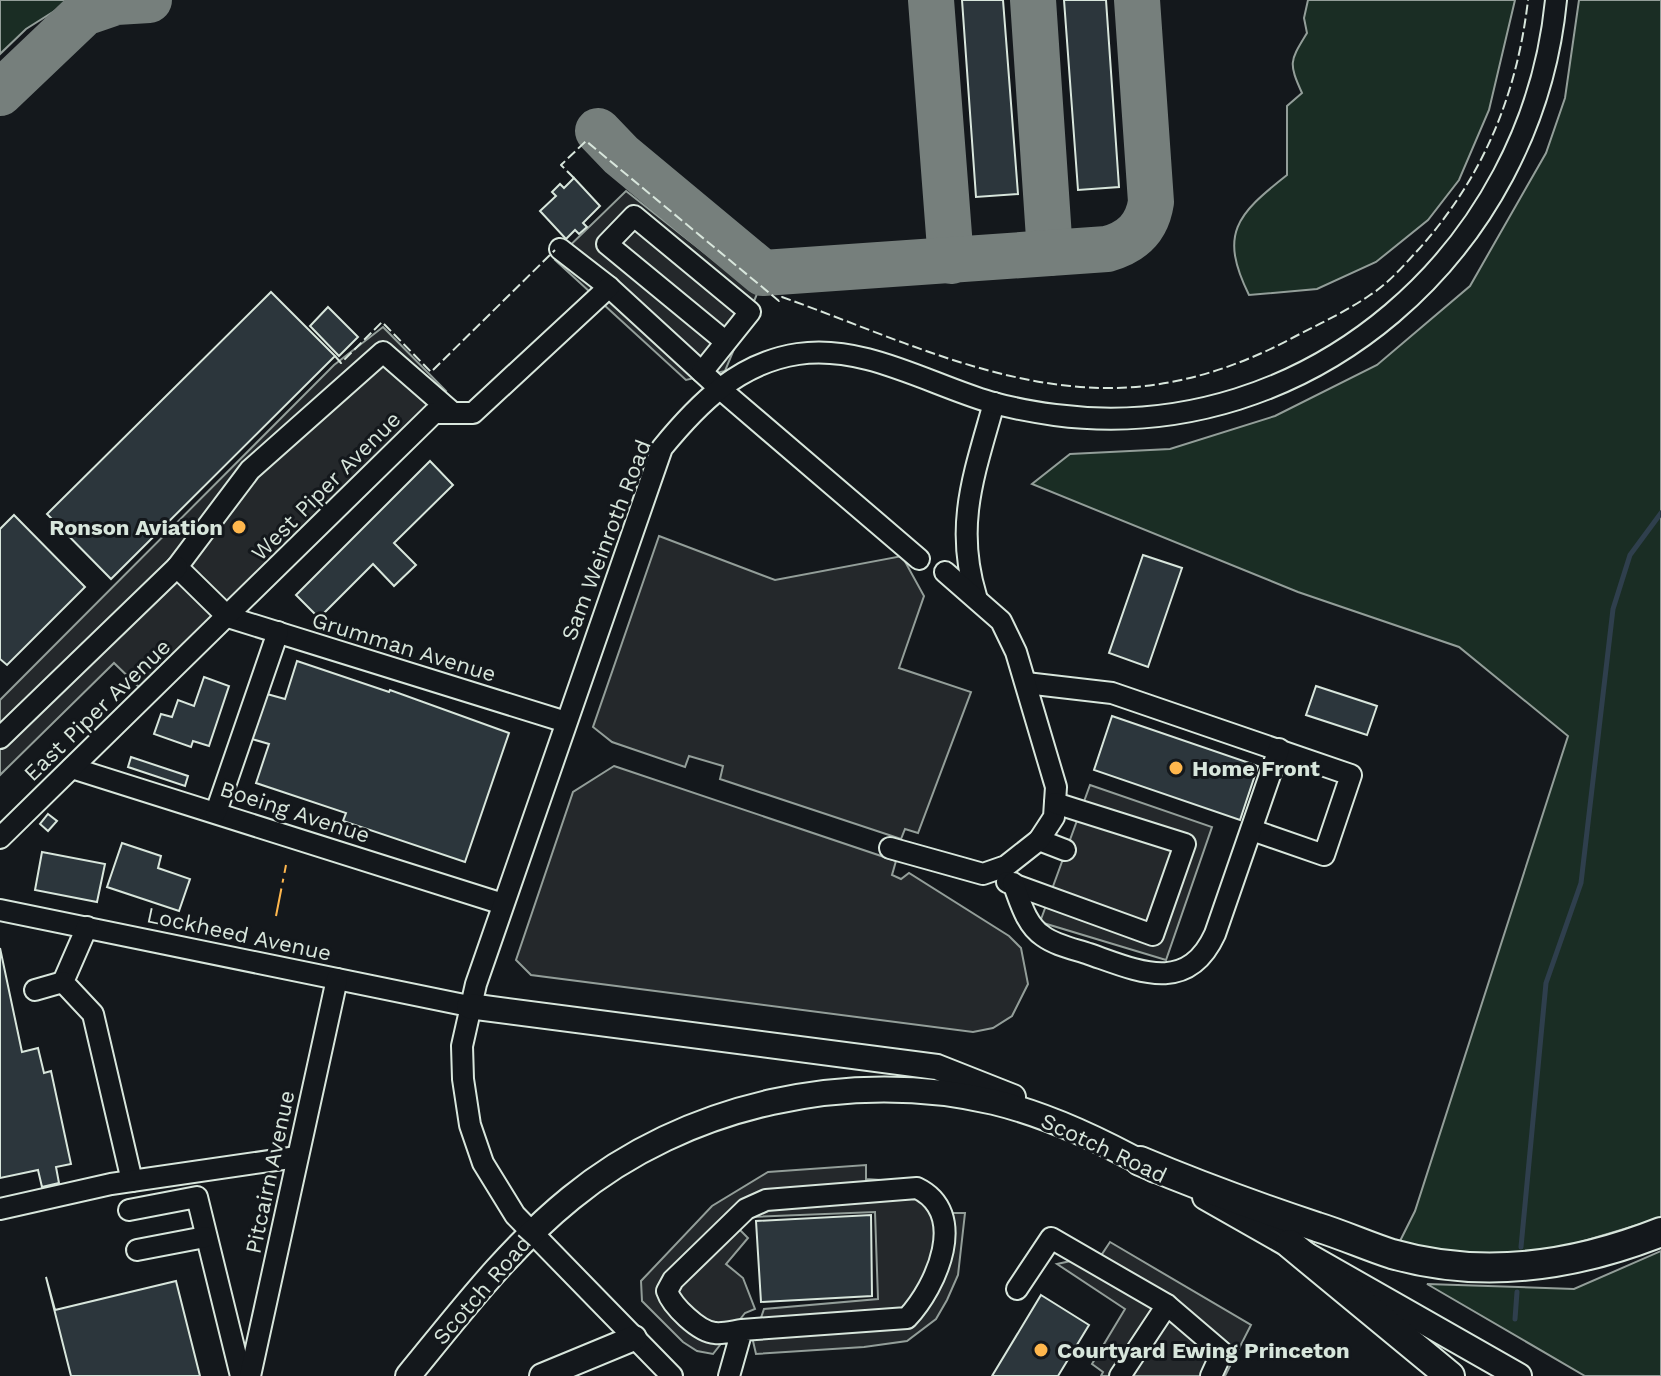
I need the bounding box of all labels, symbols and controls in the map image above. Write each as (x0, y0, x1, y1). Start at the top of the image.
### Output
street label: West Piper Avenue (246, 406, 406, 566)
street label: Sam Weinroth Road (556, 436, 656, 644)
place label: Ronson Aviation (49, 515, 223, 540)
marker: Ronson Aviation (230, 518, 248, 536)
street label: Grumman Avenue (309, 607, 499, 687)
street label: East Piper Avenue (19, 634, 175, 786)
place label: Home Front (1192, 756, 1320, 781)
marker: Home Front (1167, 759, 1185, 777)
street label: Boeing Avenue (217, 776, 373, 848)
street label: Lockheed Avenue (144, 902, 334, 966)
street label: Pitcairn Avenue (241, 1088, 299, 1256)
street label: Scotch Road (1037, 1108, 1171, 1188)
street label: Scotch Road (428, 1231, 536, 1349)
place label: Courtyard Ewing Princeton (1057, 1338, 1350, 1363)
marker: Courtyard Ewing Princeton (1032, 1341, 1050, 1359)

